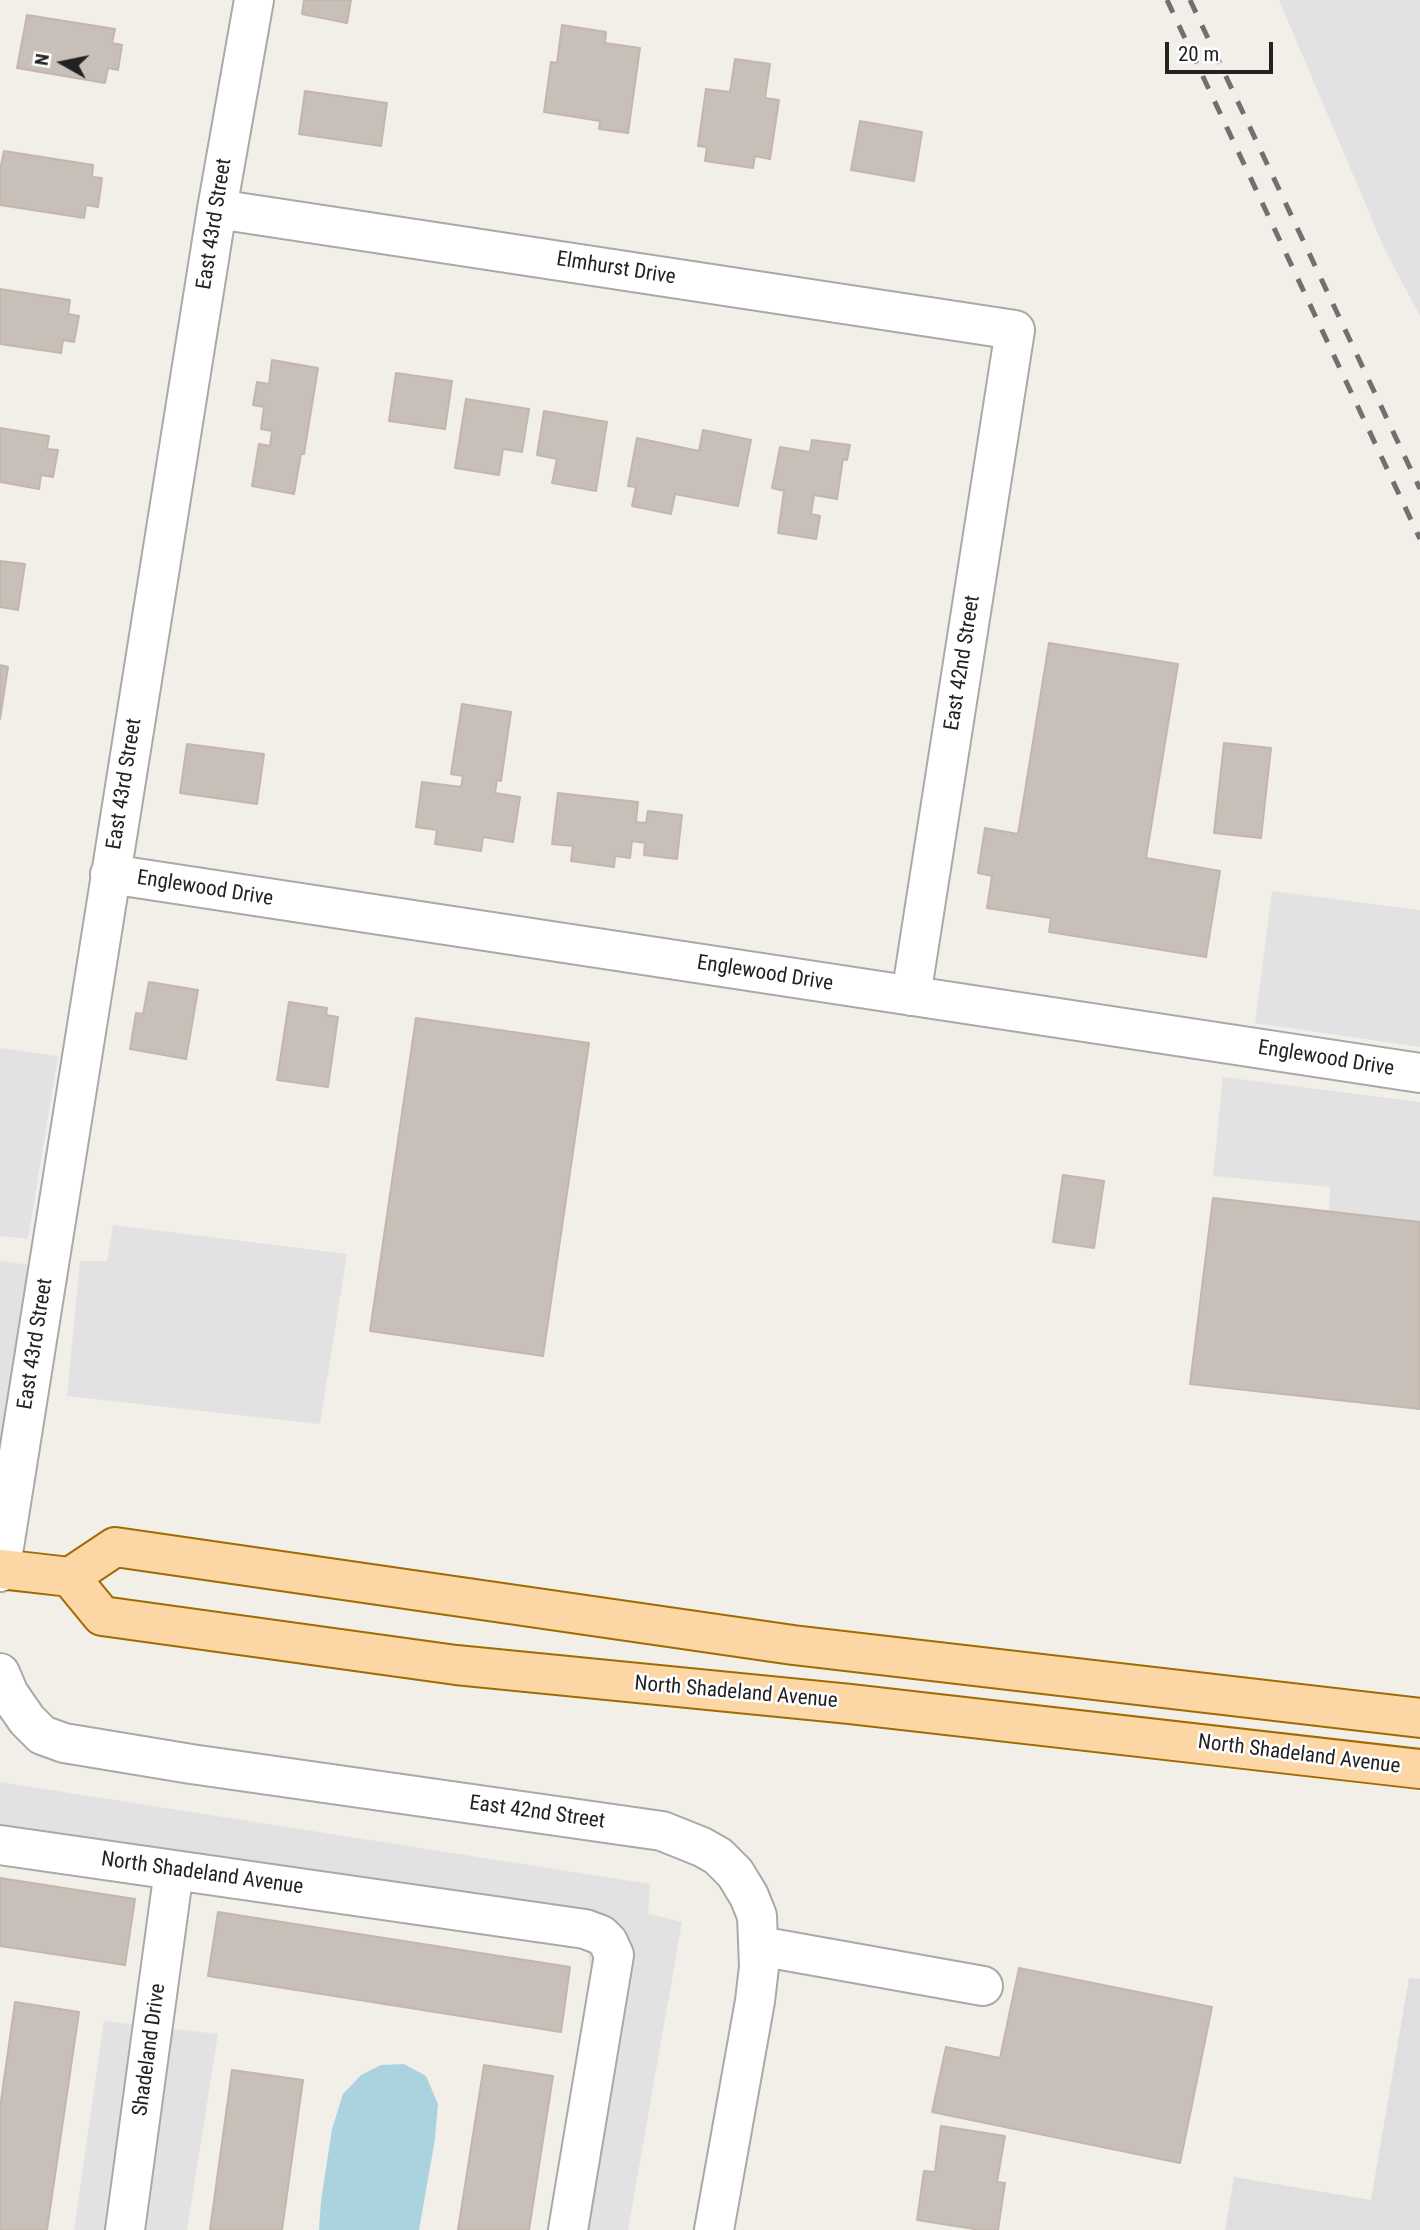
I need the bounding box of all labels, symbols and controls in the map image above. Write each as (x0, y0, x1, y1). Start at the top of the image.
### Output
north arrow (28, 28, 98, 98)
scale bar (1168, 28, 1276, 72)
text: 20 m (1178, 42, 1219, 66)
text: N (29, 52, 54, 67)
street label: East 43rd Street (192, 157, 238, 291)
street label: Elmhurst Drive (555, 247, 677, 291)
street label: East 42nd Street (940, 594, 986, 732)
street label: East 43rd Street (102, 717, 148, 851)
street label: Englewood Drive (135, 866, 275, 912)
street label: Englewood Drive (695, 951, 835, 997)
street label: Englewood Drive (1256, 1036, 1396, 1082)
street label: East 43rd Street (13, 1277, 59, 1411)
street label: North Shadeland Avenue (633, 1672, 839, 1714)
street label: North Shadeland Avenue (1196, 1730, 1402, 1780)
street label: East 42nd Street (468, 1791, 606, 1835)
street label: North Shadeland Avenue (99, 1847, 305, 1901)
street label: Shadeland Drive (128, 1982, 172, 2118)

